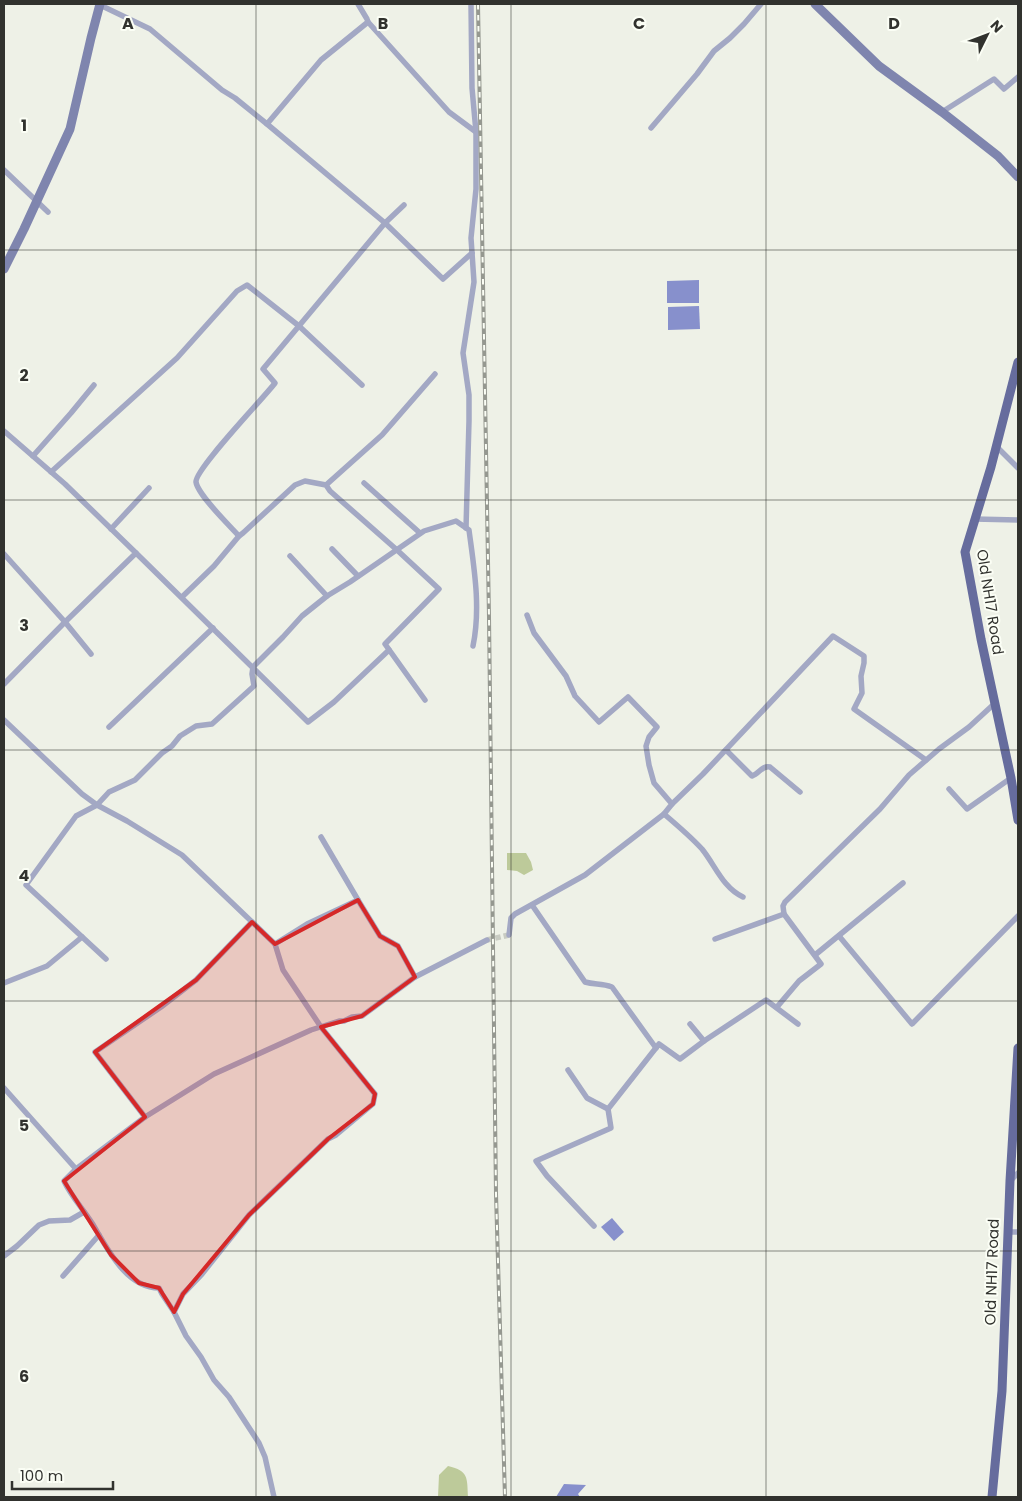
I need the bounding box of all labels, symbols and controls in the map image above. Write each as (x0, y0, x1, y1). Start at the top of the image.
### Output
north arrow (962, 10, 1012, 60)
text: A (122, 12, 134, 35)
text: B (378, 12, 388, 35)
text: C (633, 12, 645, 35)
text: D (888, 12, 900, 35)
text: N (986, 16, 1008, 37)
text: 1 (21, 114, 27, 137)
text: 2 (19, 364, 29, 387)
street label: Old NH17 Road (972, 548, 1009, 656)
text: 3 (19, 614, 29, 637)
text: 4 (19, 864, 30, 887)
text: 5 (19, 1114, 29, 1137)
street label: Old NH17 Road (979, 1218, 1004, 1326)
text: 6 (19, 1365, 29, 1388)
scale bar (12, 1458, 114, 1490)
text: 100 m (20, 1465, 63, 1486)

